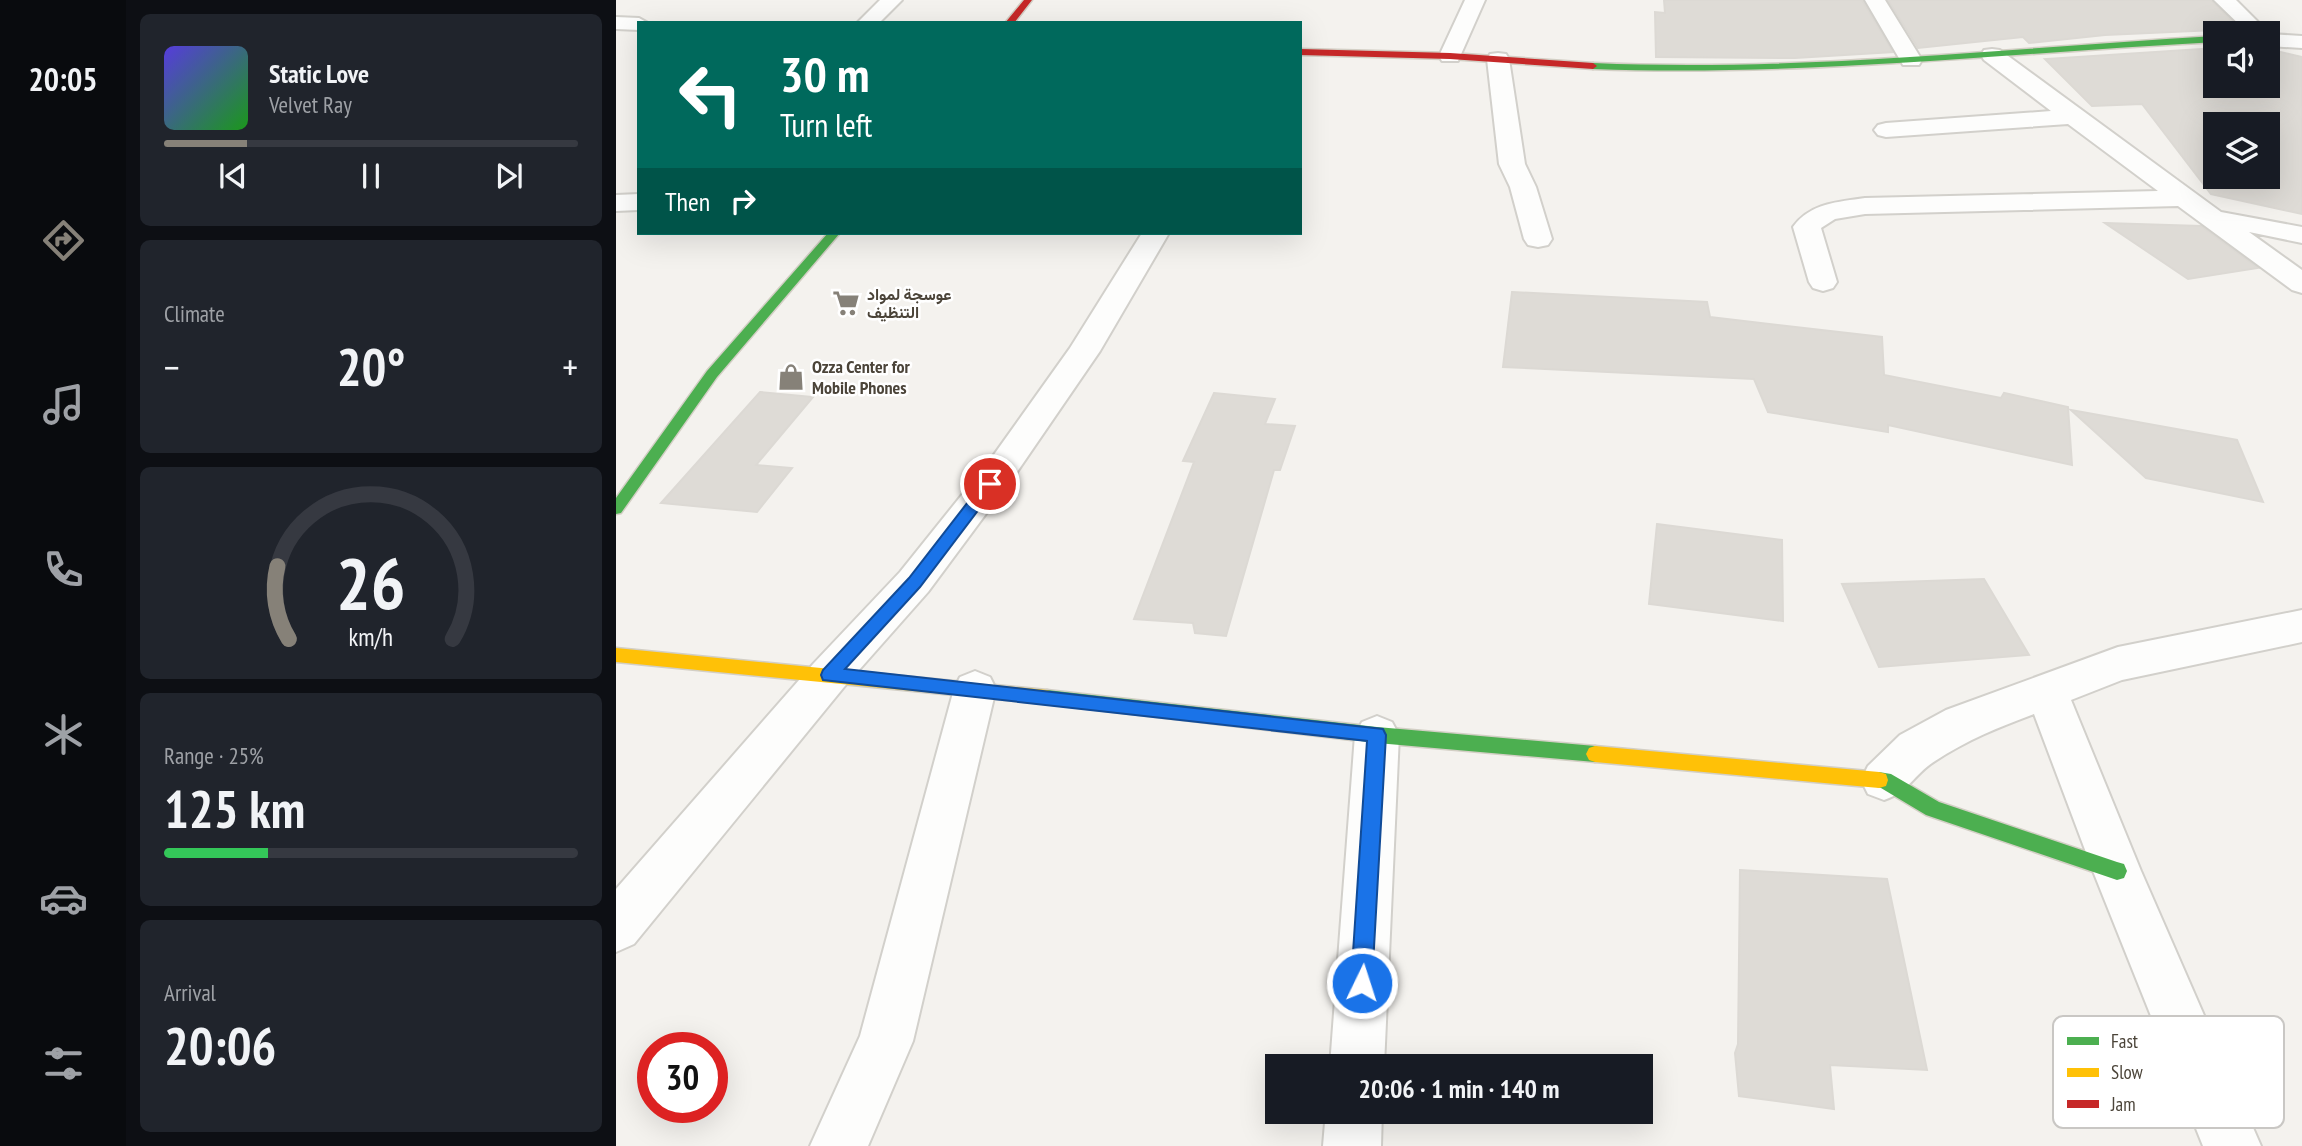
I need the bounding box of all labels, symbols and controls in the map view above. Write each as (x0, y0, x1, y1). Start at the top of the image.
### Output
map controls (2203, 21, 2280, 189)
button: sound (2203, 21, 2280, 98)
text: 30 m (780, 42, 869, 106)
icon: left (665, 49, 756, 140)
text: Static Love (269, 57, 369, 90)
text: 20:05 (28, 58, 98, 100)
text: Velvet Ray (269, 90, 352, 119)
text: Turn left (780, 104, 872, 146)
button: layers (2203, 112, 2280, 189)
icon: previous (214, 157, 252, 195)
icon: pause (352, 157, 390, 195)
icon: next (490, 157, 528, 195)
icon: right (724, 182, 762, 220)
text: Then (665, 185, 710, 218)
icon: directions (39, 216, 88, 265)
place label: عوسجة لمواد التنظيف (867, 284, 952, 322)
supermarket icon: عوسجة لمواد التنظيف (831, 288, 861, 318)
text: Climate (164, 299, 225, 328)
text: 20° (337, 333, 405, 400)
text: − (164, 342, 180, 391)
text: + (562, 342, 578, 391)
place label: Ozza Center for Mobile Phones (812, 355, 911, 399)
shop icon: Ozza Center for Mobile Phones (776, 362, 806, 392)
icon: music (39, 380, 88, 429)
pin (960, 454, 1020, 514)
icon: arrive (971, 465, 1009, 503)
text: 26 (336, 535, 406, 629)
icon: phone (39, 545, 88, 594)
text: km/h (349, 621, 393, 653)
icon: climate (39, 710, 88, 759)
text: Range · 25% (164, 741, 264, 770)
text: 125 km (164, 775, 305, 842)
icon: car (39, 874, 88, 923)
position arrow (1325, 946, 1399, 1020)
text: Arrival (164, 978, 216, 1007)
text: 20:06 (164, 1012, 276, 1079)
legend (2053, 1016, 2284, 1128)
text: Fast (2111, 1029, 2139, 1053)
speed limit sign: 30 (637, 1032, 728, 1123)
icon: filters (39, 1039, 88, 1088)
text: Slow (2111, 1060, 2144, 1084)
text: 20:06 · 1 min · 140 m (1359, 1072, 1559, 1105)
text: Jam (2110, 1092, 2136, 1116)

